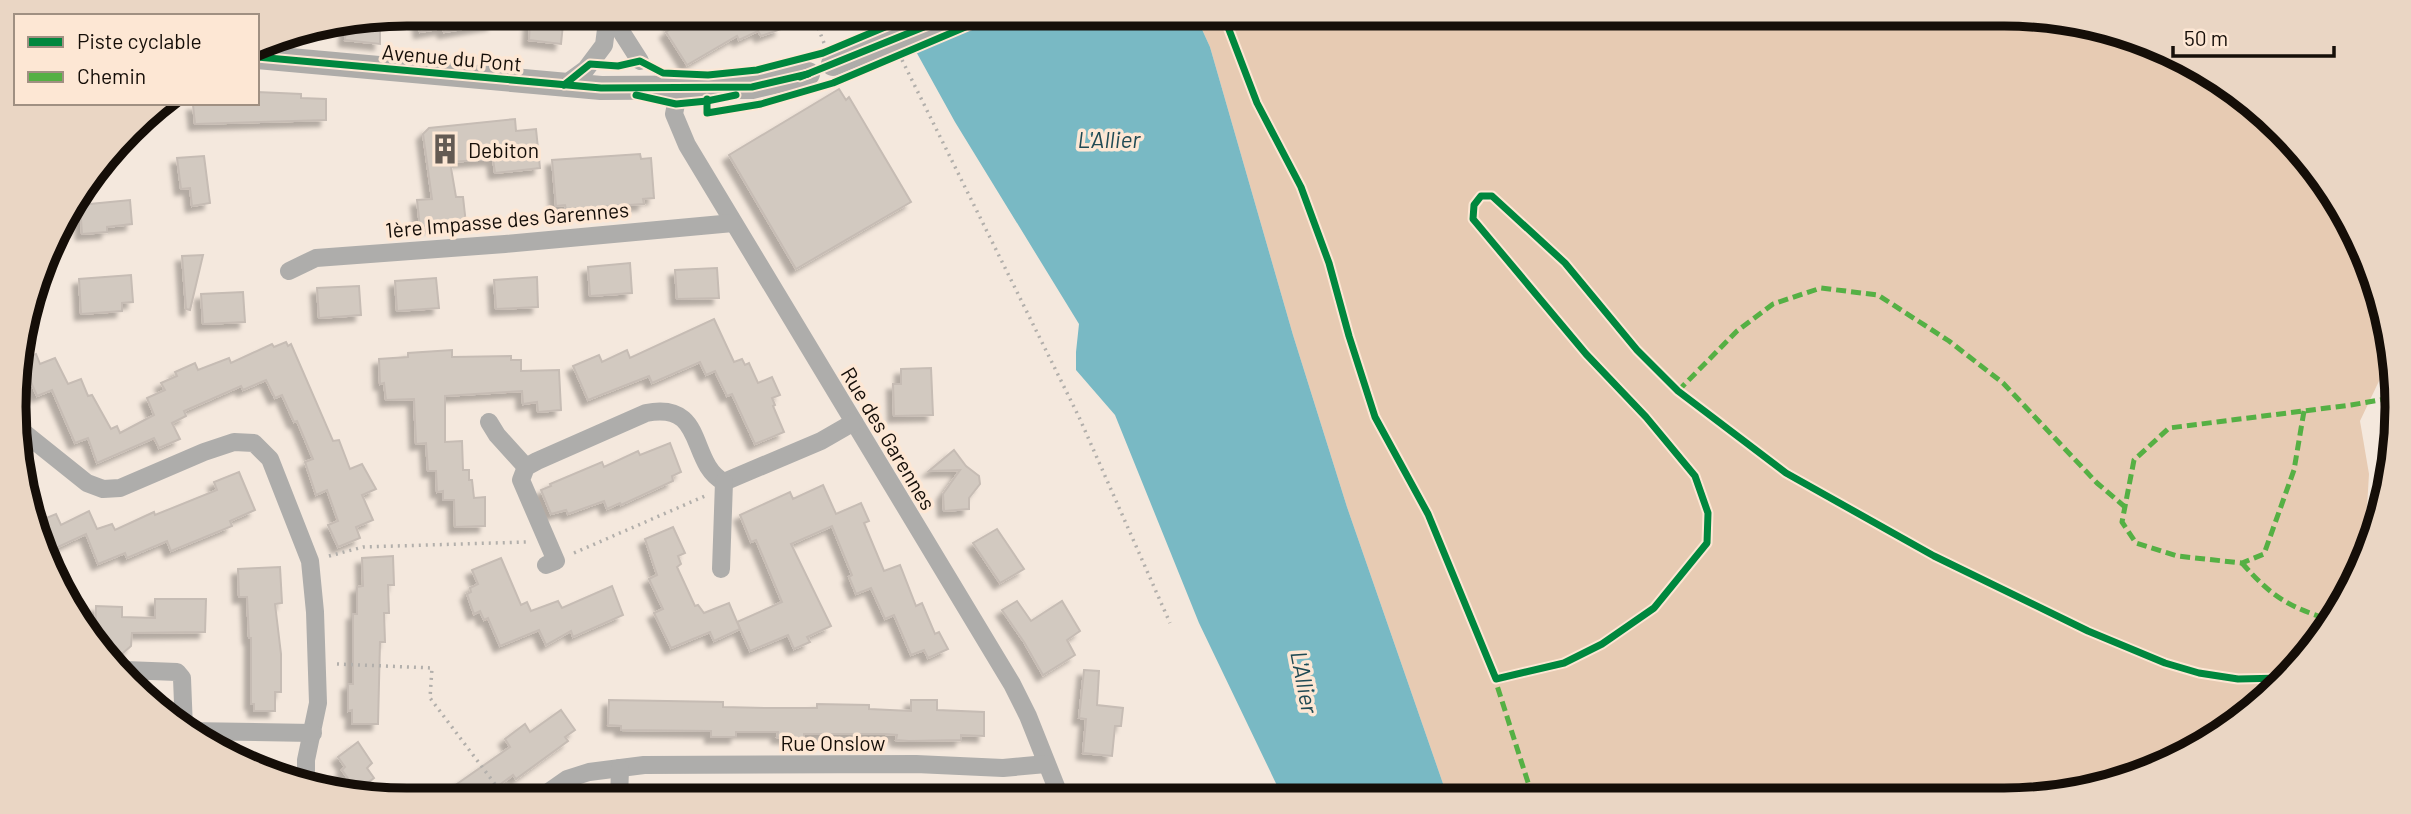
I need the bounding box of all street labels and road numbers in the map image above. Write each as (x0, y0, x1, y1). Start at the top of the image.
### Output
street label: Avenue du Pont (381, 38, 523, 76)
street label: 1ère Impasse des Garennes (384, 196, 630, 242)
street label: Rue des Garennes (837, 362, 941, 514)
street label: Rue Onslow (781, 730, 885, 755)

